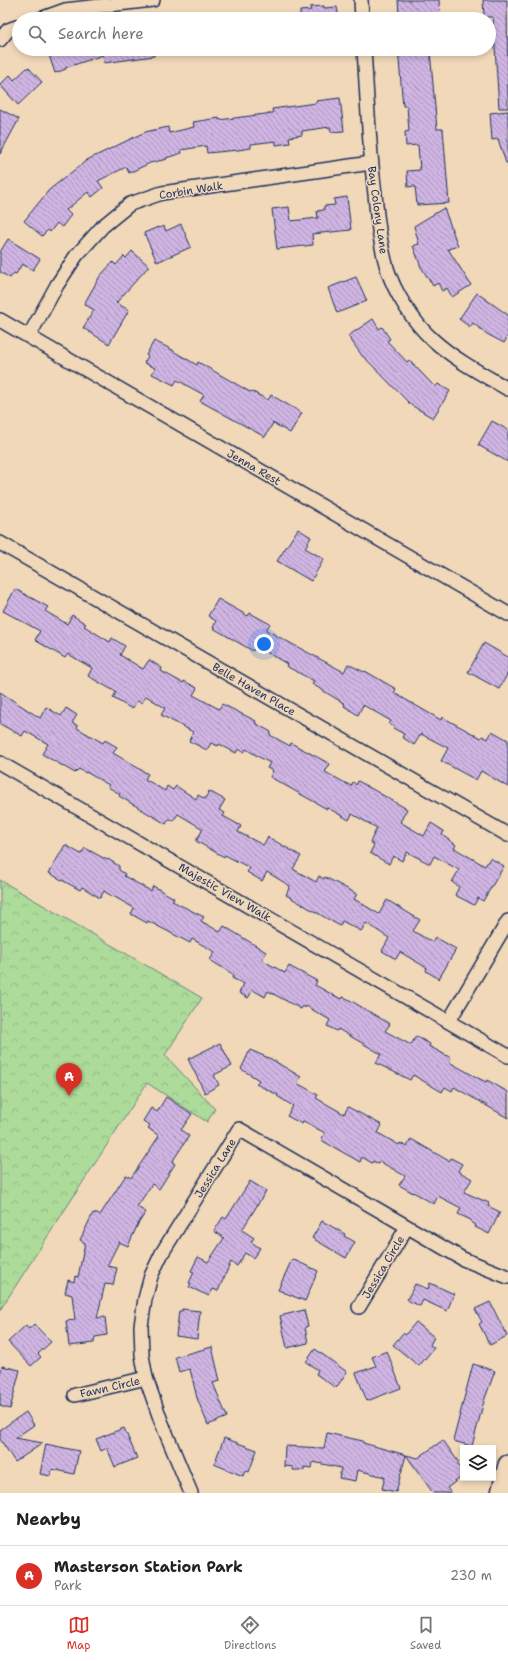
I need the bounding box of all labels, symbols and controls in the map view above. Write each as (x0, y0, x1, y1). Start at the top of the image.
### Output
search box (12, 12, 496, 56)
icon: search (26, 23, 48, 45)
text: Search here (58, 24, 144, 44)
street label: Bay Colony Lane (364, 165, 391, 255)
street label: Corbin Walk (158, 178, 224, 203)
street label: Jenna Rest (224, 446, 284, 489)
your location (254, 634, 274, 654)
street label: Belle Haven Place (209, 660, 298, 719)
street label: Majestic View Walk (176, 860, 274, 925)
pin: A (56, 1063, 82, 1096)
street label: Jessica Lane (191, 1136, 240, 1201)
street label: Jessica Circle (359, 1233, 408, 1301)
street label: Fawn Circle (79, 1373, 142, 1402)
map controls (460, 1445, 496, 1481)
button: layers (460, 1445, 496, 1481)
text: Nearby (16, 1508, 81, 1530)
text: Masterson Station Park (54, 1557, 243, 1577)
text: A (24, 1567, 34, 1584)
text: 230 m (450, 1567, 492, 1584)
text: Park (54, 1577, 82, 1594)
tab: Map (67, 1614, 90, 1653)
tab: Directions (224, 1614, 276, 1653)
tab: Saved (410, 1614, 441, 1653)

